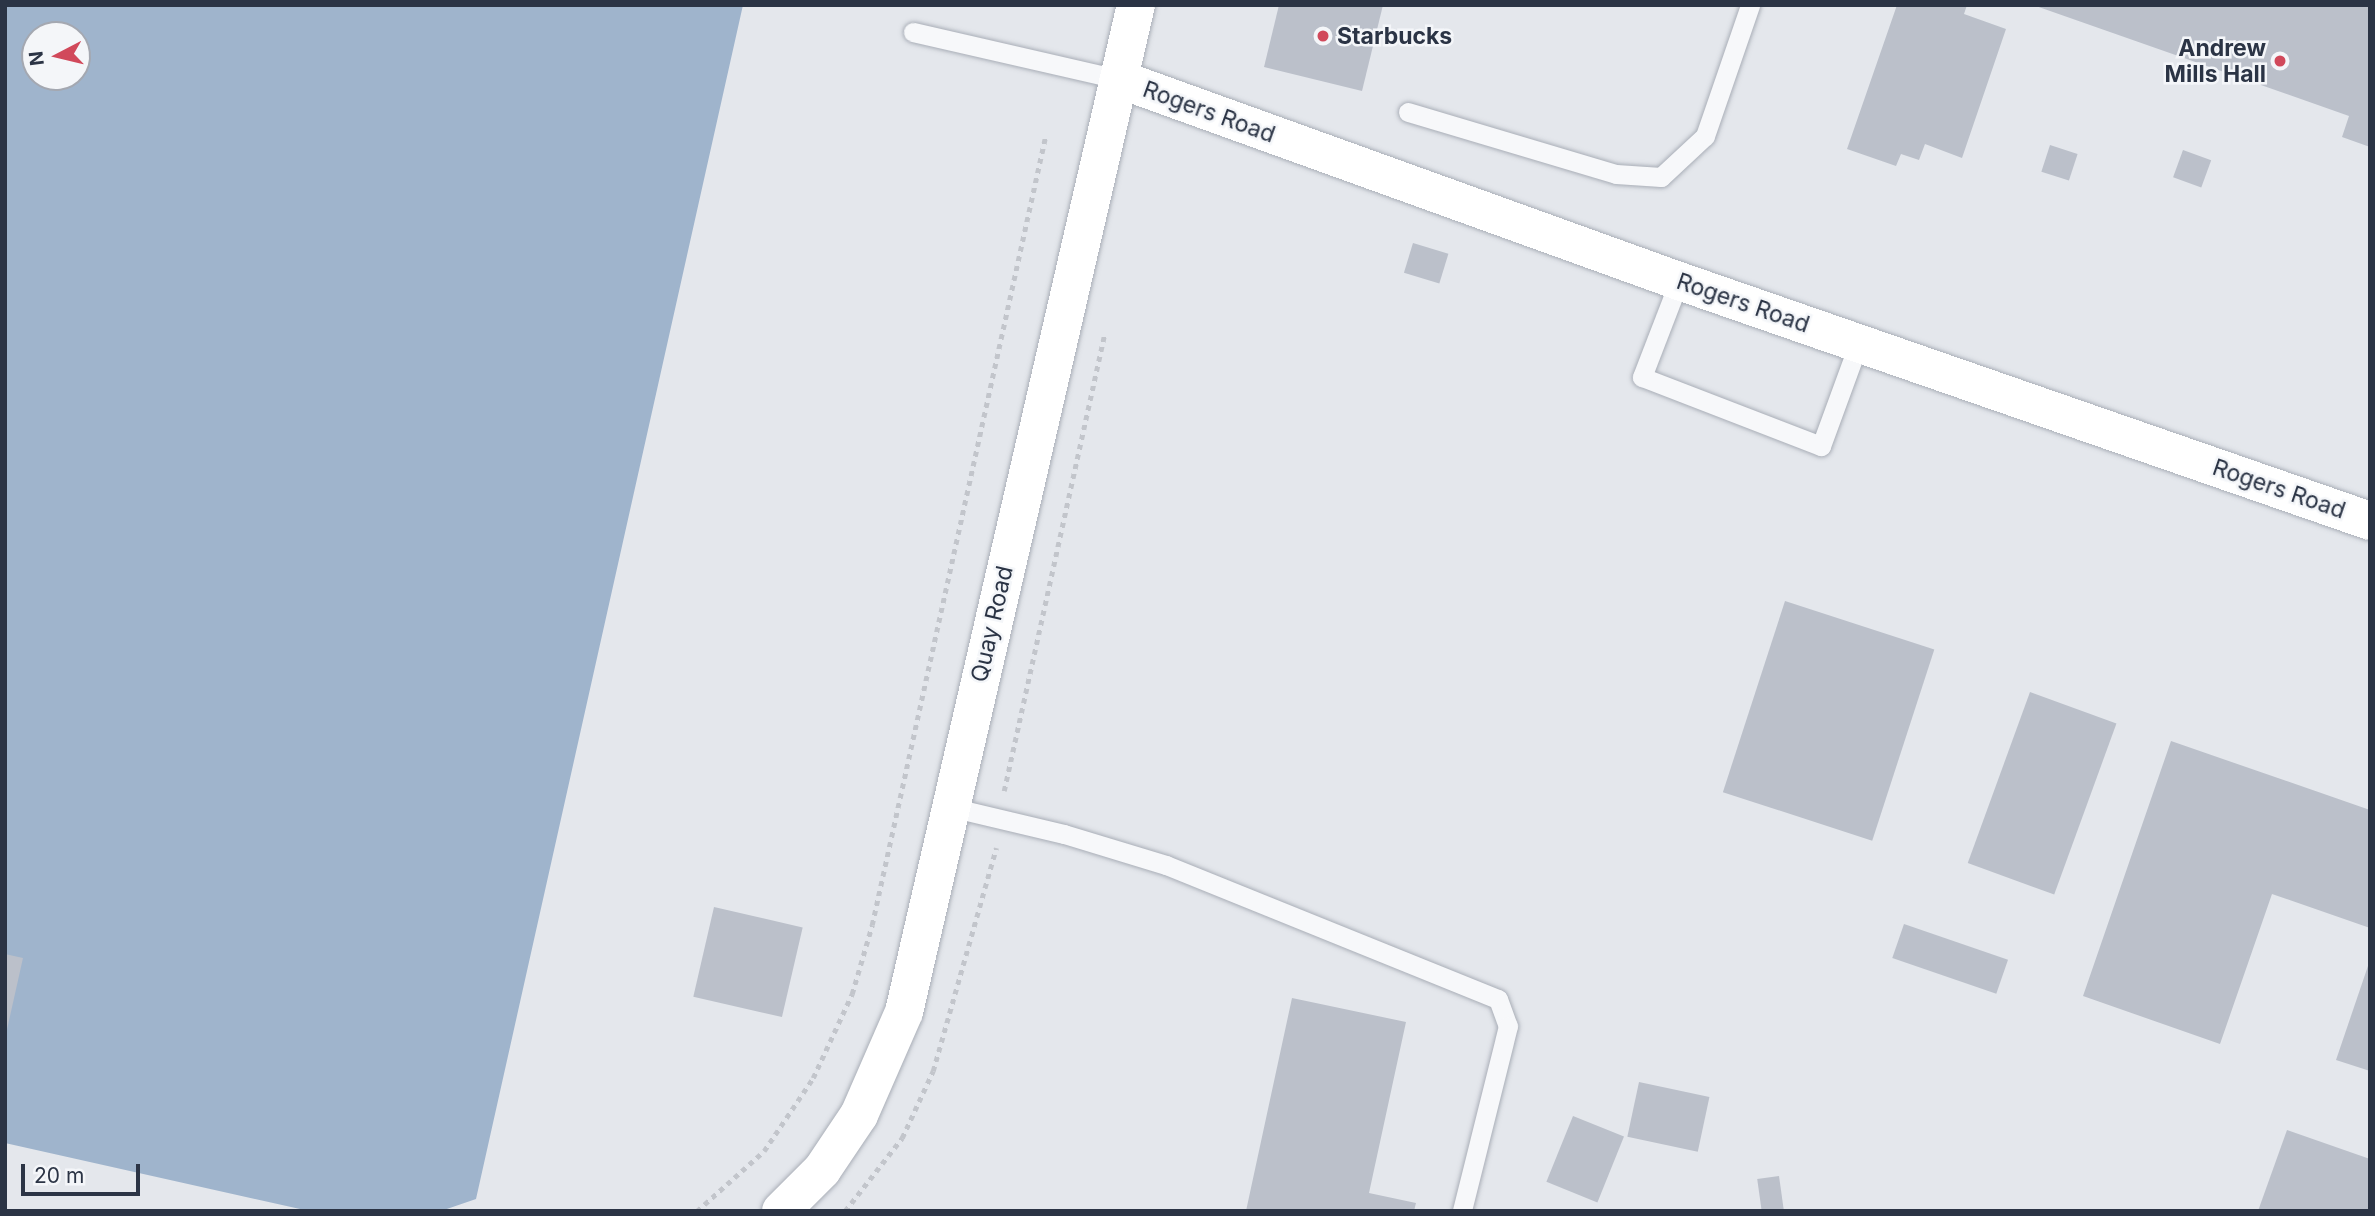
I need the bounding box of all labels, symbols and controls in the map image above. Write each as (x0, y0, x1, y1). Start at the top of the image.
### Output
north arrow (21, 21, 91, 91)
place label: Starbucks (1337, 22, 1452, 50)
marker: Starbucks (1315, 28, 1331, 44)
place label: Andrew Mills Hall (2165, 34, 2266, 88)
text: N (24, 50, 49, 67)
marker: Andrew Mills Hall (2272, 53, 2288, 69)
street label: Rogers Road (1139, 75, 1279, 149)
street label: Rogers Road (1673, 267, 1813, 339)
street label: Rogers Road (2209, 453, 2349, 525)
street label: Quay Road (965, 563, 1019, 685)
scale bar (24, 1150, 144, 1194)
text: 20 m (34, 1163, 84, 1188)

